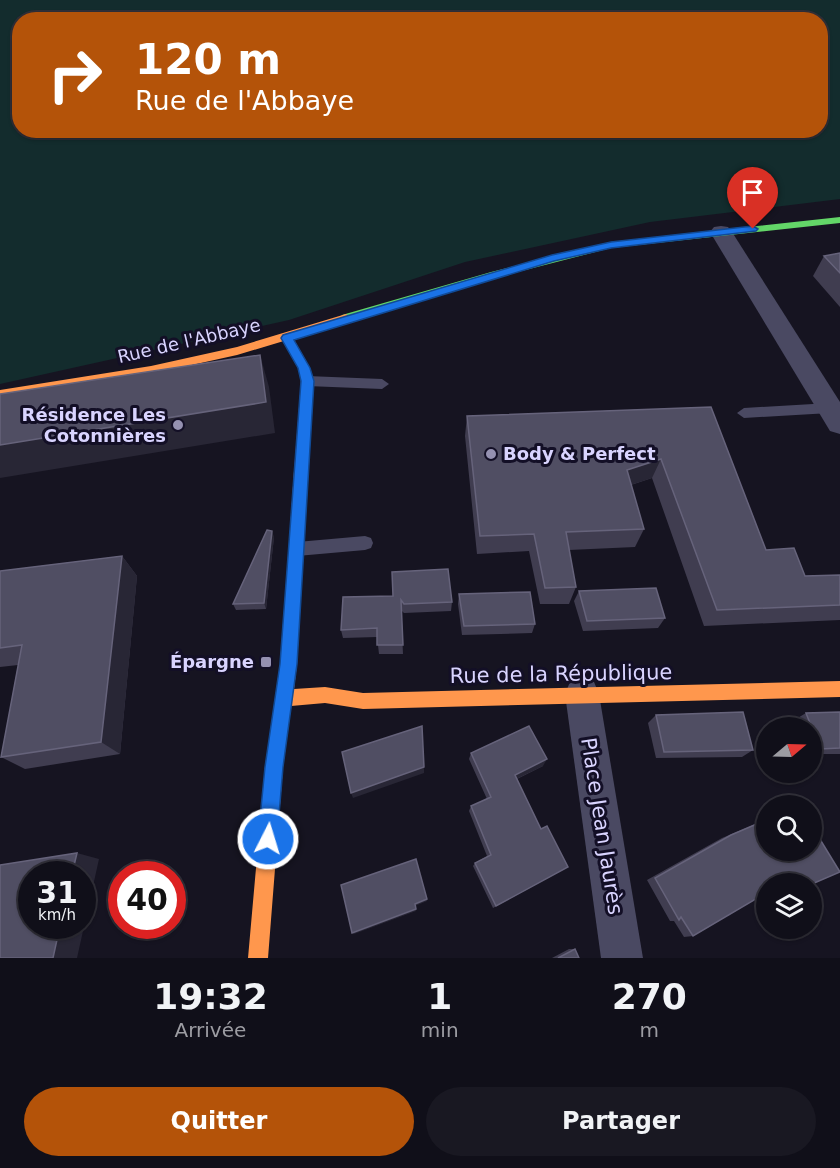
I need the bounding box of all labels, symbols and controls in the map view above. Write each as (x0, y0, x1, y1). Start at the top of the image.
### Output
text: 120 m (135, 35, 281, 84)
icon: right (36, 36, 114, 114)
text: Rue de l'Abbaye (135, 85, 354, 116)
pin (727, 167, 778, 229)
icon: arrive (736, 176, 769, 209)
street label: Rue de l'Abbaye (115, 314, 262, 367)
place label: Résidence Les Cotonnières (22, 404, 166, 446)
marker: Résidence Les Cotonnières (171, 418, 185, 432)
place label: Body & Perfect (503, 443, 656, 464)
marker: Body & Perfect (484, 447, 498, 461)
place label: Épargne (170, 651, 254, 672)
marker: Épargne (259, 655, 273, 669)
street label: Rue de la République (449, 660, 673, 688)
north arrow (756, 717, 822, 783)
map controls (756, 717, 822, 939)
street label: Place Jean Jaurès (576, 736, 628, 916)
button: search (756, 795, 822, 861)
position arrow (236, 807, 300, 871)
speed limit sign: 40 (108, 861, 186, 939)
button: layers (756, 873, 822, 939)
text: 31 (36, 875, 78, 910)
text: km/h (38, 906, 76, 924)
text: 19:32 (153, 976, 268, 1017)
text: 1 (427, 976, 452, 1017)
text: 270 (612, 976, 687, 1017)
text: Arrivée (175, 1018, 246, 1042)
text: min (421, 1018, 459, 1042)
text: m (640, 1018, 659, 1042)
button: Quitter (24, 1087, 414, 1156)
button: Partager (426, 1087, 816, 1156)

